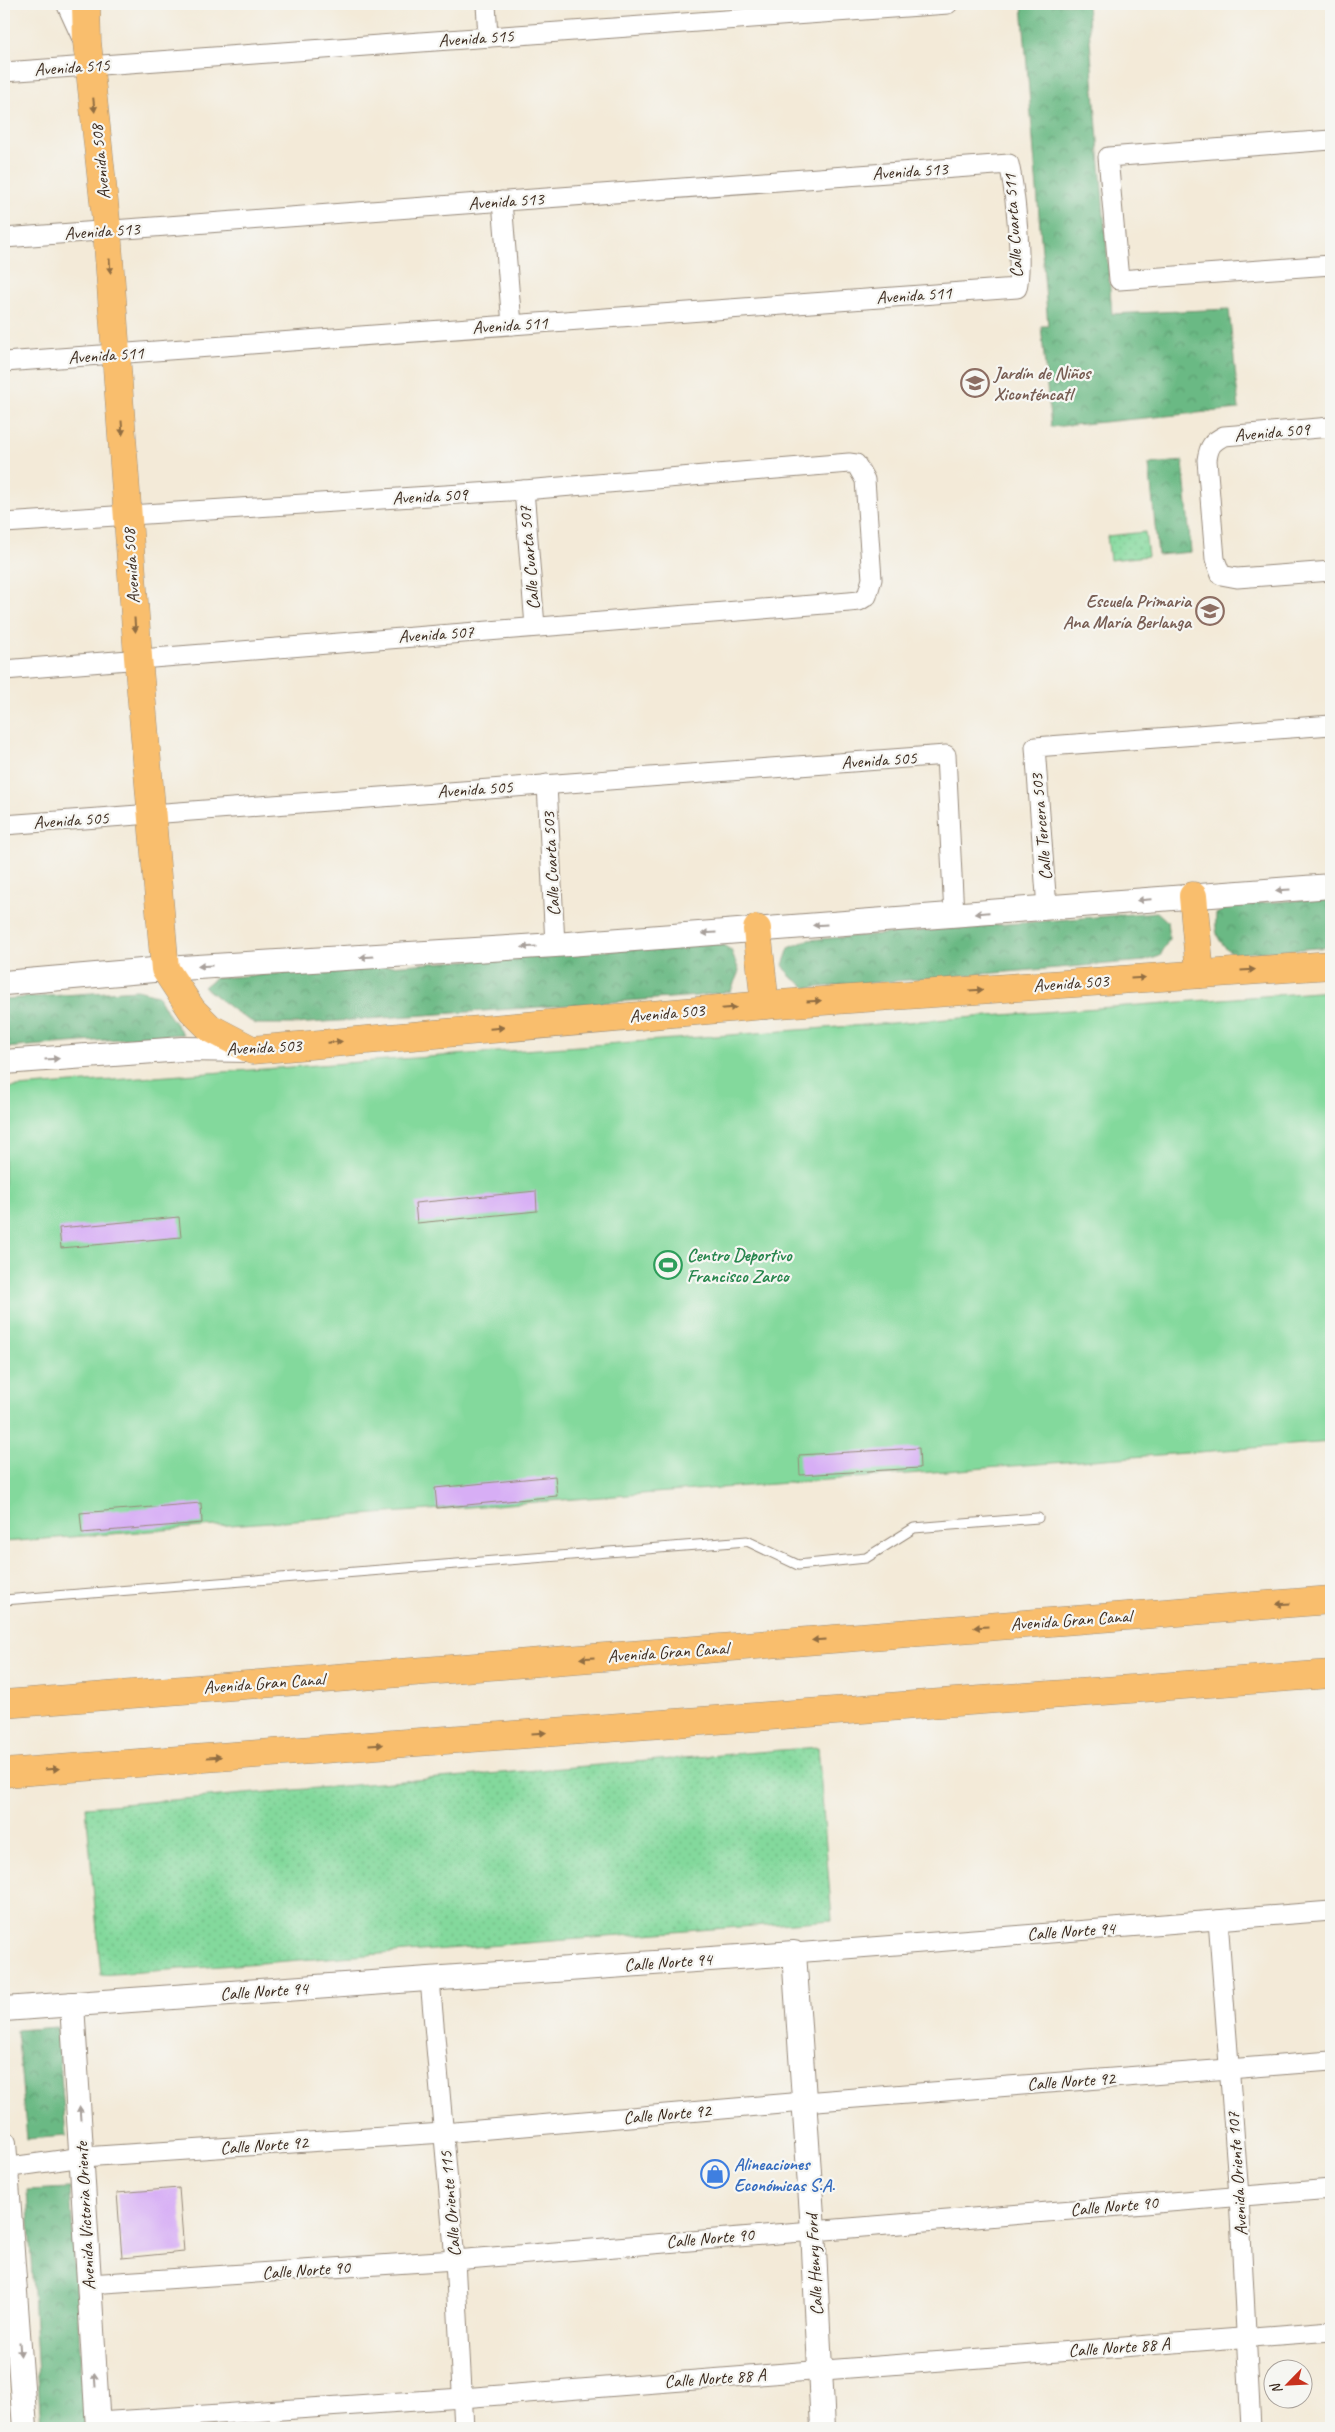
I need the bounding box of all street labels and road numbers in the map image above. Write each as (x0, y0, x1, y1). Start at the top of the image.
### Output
street label: Avenida 515 (438, 24, 515, 52)
street label: Avenida 515 (34, 53, 111, 81)
street label: Avenida 508 (85, 122, 115, 201)
street label: Avenida 513 (872, 157, 950, 185)
street label: Calle Cuarta 511 (998, 172, 1028, 279)
street label: Avenida 513 (468, 187, 546, 215)
street label: Avenida 513 (64, 217, 142, 245)
street label: Avenida 511 (876, 281, 953, 309)
street label: Avenida 511 (472, 311, 549, 339)
street label: Avenida 511 (68, 341, 145, 369)
street label: Avenida 509 (1234, 418, 1312, 446)
street label: Avenida 509 (392, 483, 470, 509)
street label: Calle Cuarta 507 (513, 504, 544, 611)
street label: Avenida 508 (117, 526, 145, 604)
street label: Avenida 507 (398, 620, 475, 648)
street label: Avenida 505 (841, 746, 918, 774)
street label: Calle Tercera 503 (1025, 771, 1057, 881)
street label: Avenida 505 (437, 775, 514, 803)
street label: Avenida 505 (33, 806, 110, 834)
street label: Calle Cuarta 503 (537, 810, 565, 917)
street label: Avenida 503 (1033, 969, 1111, 997)
street label: Avenida 503 (629, 999, 707, 1027)
street label: Avenida 503 (226, 1034, 304, 1060)
street label: Avenida Gran Canal (1010, 1605, 1135, 1635)
street label: Avenida Gran Canal (607, 1637, 732, 1667)
street label: Avenida Gran Canal (203, 1668, 328, 1698)
street label: Calle Norte 94 (1026, 1917, 1118, 1945)
street label: Calle Norte 94 (623, 1948, 715, 1976)
street label: Calle Norte 94 (219, 1977, 311, 2005)
street label: Calle Norte 92 (1026, 2067, 1118, 2095)
street label: Calle Norte 92 (622, 2099, 714, 2129)
street label: Avenida Oriente 107 (1222, 2110, 1252, 2237)
street label: Calle Norte 92 (219, 2131, 311, 2159)
street label: Avenida Victoria Oriente (70, 2140, 100, 2291)
street label: Calle Oriente 115 (434, 2149, 466, 2258)
street label: Calle Norte 90 (1069, 2191, 1161, 2221)
street label: Calle Henry Ford (800, 2211, 828, 2316)
street label: Calle Norte 90 (665, 2223, 757, 2253)
street label: Calle Norte 90 (261, 2256, 353, 2284)
street label: Calle Norte 88 A (1068, 2332, 1171, 2362)
street label: Calle Norte 88 A (664, 2363, 767, 2393)

